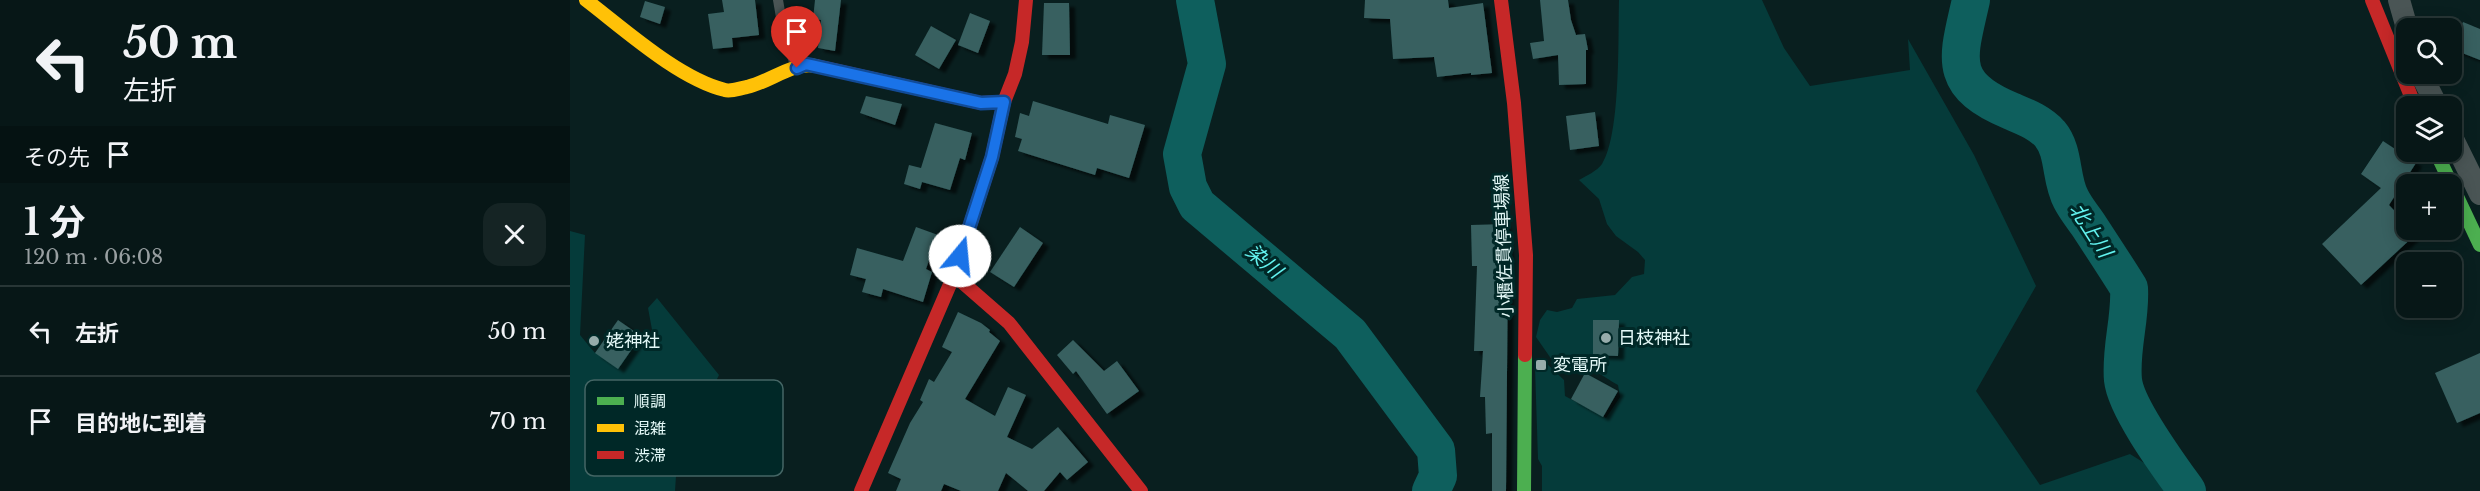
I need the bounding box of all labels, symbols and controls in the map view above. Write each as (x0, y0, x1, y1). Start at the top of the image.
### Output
pin (771, 6, 822, 68)
icon: arrive (780, 15, 813, 48)
text: 50 m (123, 17, 237, 69)
map controls (2396, 18, 2462, 318)
button: search (2396, 18, 2462, 84)
icon: left (24, 24, 102, 102)
text: 左折 (123, 74, 177, 107)
button: layers (2396, 96, 2462, 162)
icon: arrive (102, 138, 135, 171)
text: その先 (24, 144, 90, 171)
street label: 小櫃佐貫停車場線 (1490, 174, 1518, 318)
button: + (2396, 174, 2462, 240)
water label: 北上川 (2065, 198, 2118, 263)
text: 1 分 (24, 200, 85, 245)
button: close (483, 203, 546, 266)
position arrow (928, 224, 992, 288)
water label: 染川 (1241, 239, 1289, 284)
text: 120 m · 06:08 (24, 245, 163, 269)
button: − (2396, 252, 2462, 318)
icon: left (24, 315, 57, 348)
text: 50 m (488, 318, 546, 345)
text: 左折 (75, 320, 119, 347)
place label: 日枝神社 (1618, 327, 1690, 349)
place label: 姥神社 (606, 330, 660, 352)
marker: 日枝神社 (1599, 331, 1613, 345)
marker: 姥神社 (587, 334, 601, 348)
place label: 変電所 (1553, 354, 1607, 376)
marker: 変電所 (1534, 358, 1548, 372)
legend (585, 380, 783, 476)
text: 順調 (634, 391, 666, 411)
icon: arrive (24, 405, 57, 438)
text: 70 m (489, 408, 546, 435)
text: 目的地に到着 (75, 410, 207, 437)
text: 混雑 (634, 418, 666, 438)
text: 渋滞 (634, 445, 666, 465)

